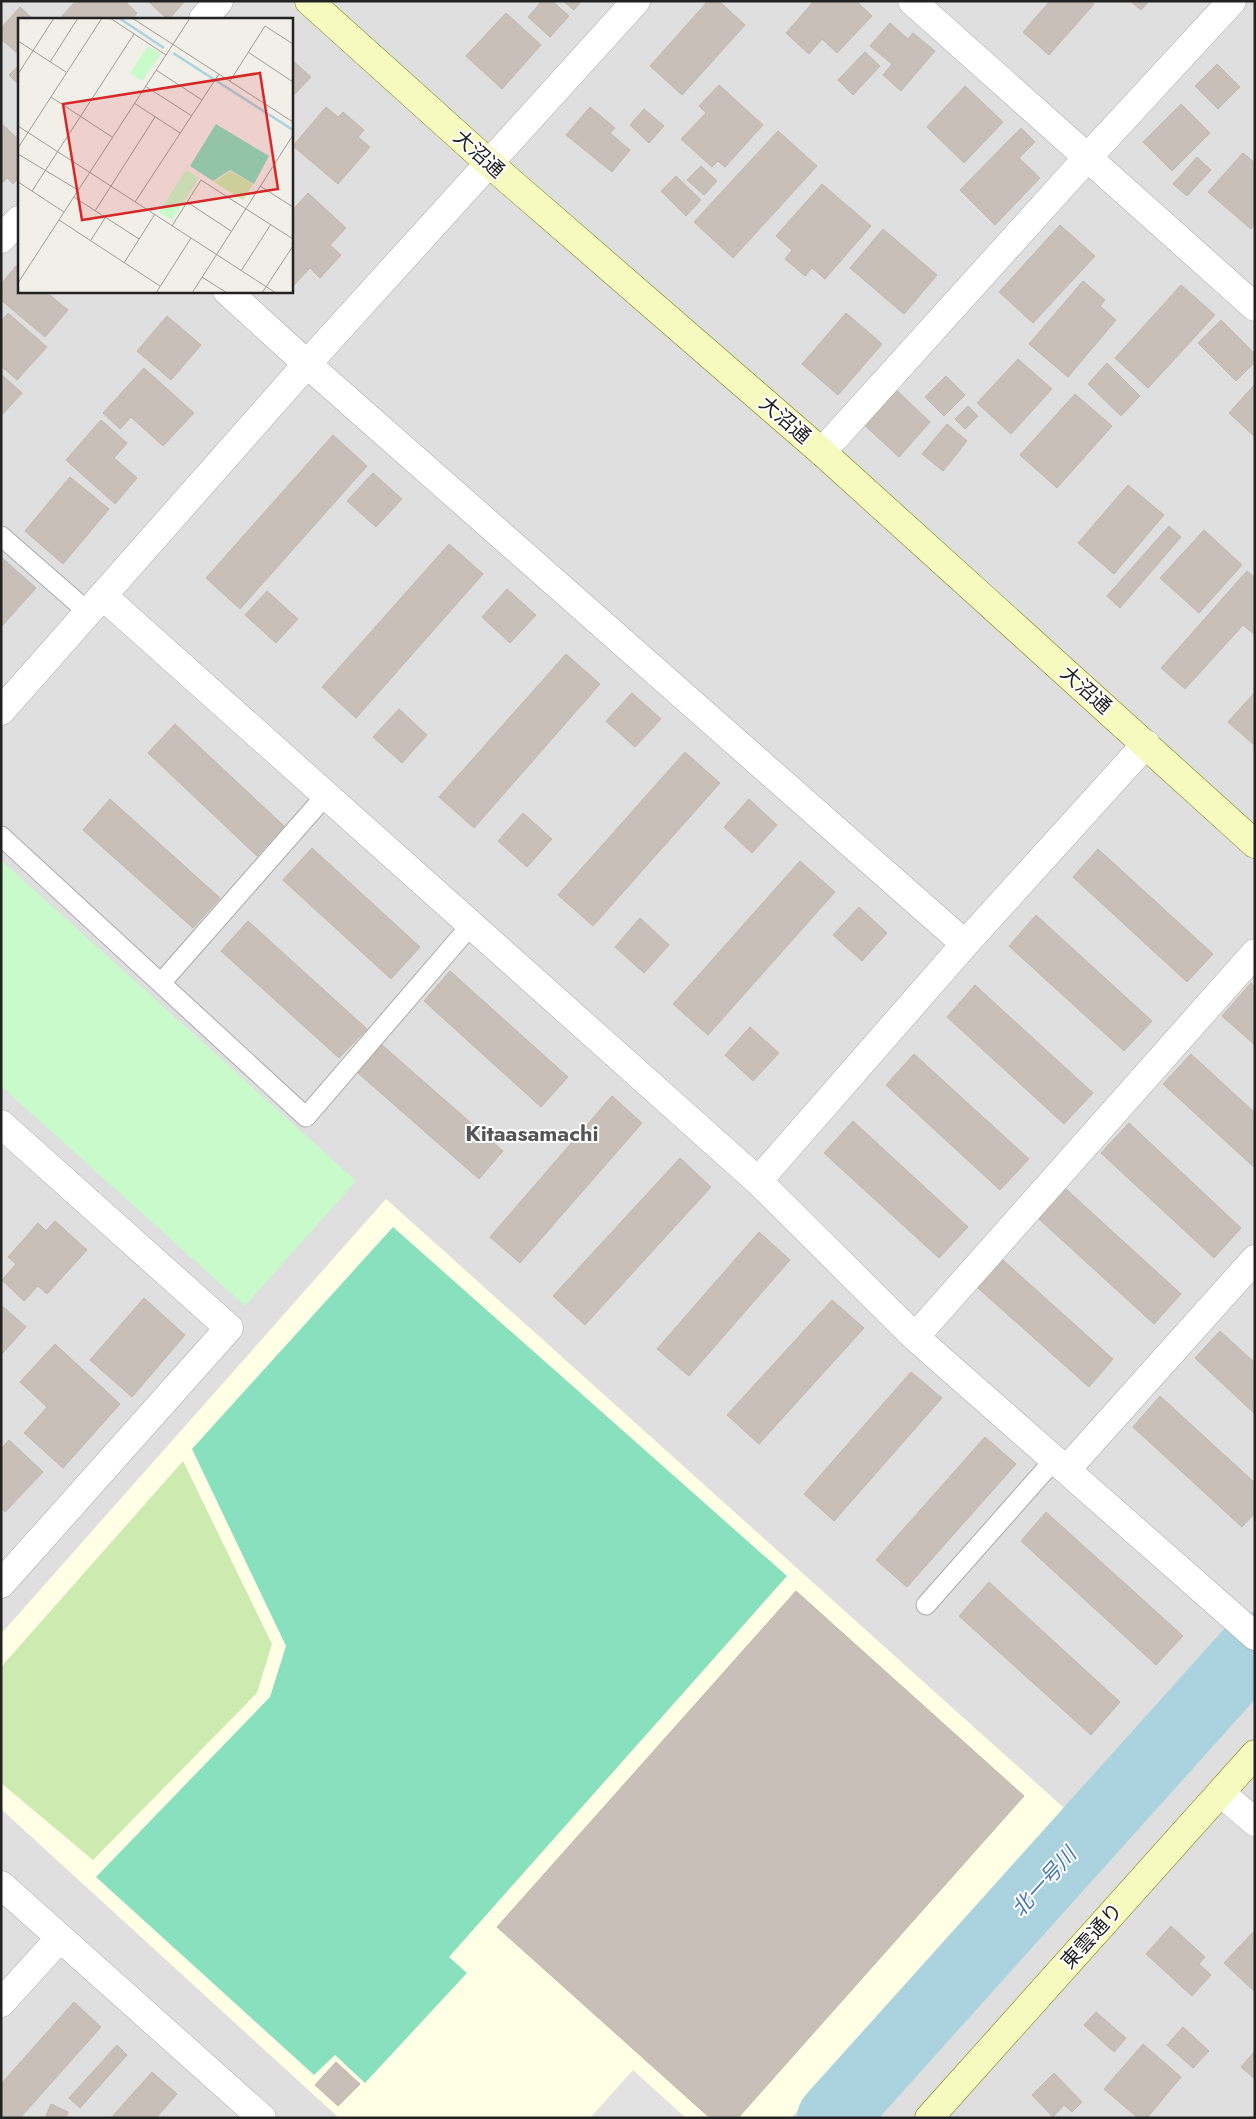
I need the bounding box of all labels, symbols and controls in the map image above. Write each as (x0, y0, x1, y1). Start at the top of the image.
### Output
inset map (18, 18, 292, 292)
street label: 大沼通 (447, 123, 511, 185)
street label: 大沼通 (753, 389, 817, 451)
street label: 大沼通 (1054, 659, 1118, 721)
district label: Kitaasamachi (465, 1117, 599, 1149)
water label: 北一号川 (1005, 1839, 1085, 1923)
street label: 東雲通り (1054, 1897, 1130, 1975)

